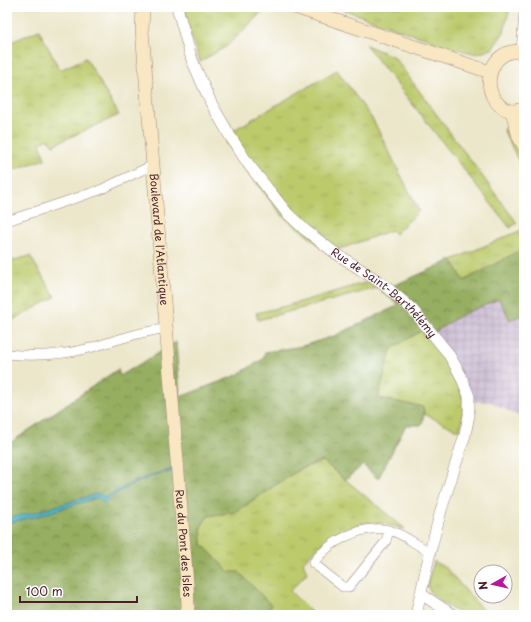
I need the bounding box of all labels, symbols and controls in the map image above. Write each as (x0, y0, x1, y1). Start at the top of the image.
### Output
street label: Boulevard de l'Atlantique (146, 173, 173, 306)
street label: Rue de Saint-Barthélémy (328, 243, 441, 341)
street label: Rue du Pont des Isles (171, 489, 197, 597)
north arrow (473, 564, 513, 604)
scale bar (20, 578, 137, 604)
text: N (474, 580, 492, 591)
text: 100 m (26, 582, 63, 600)

